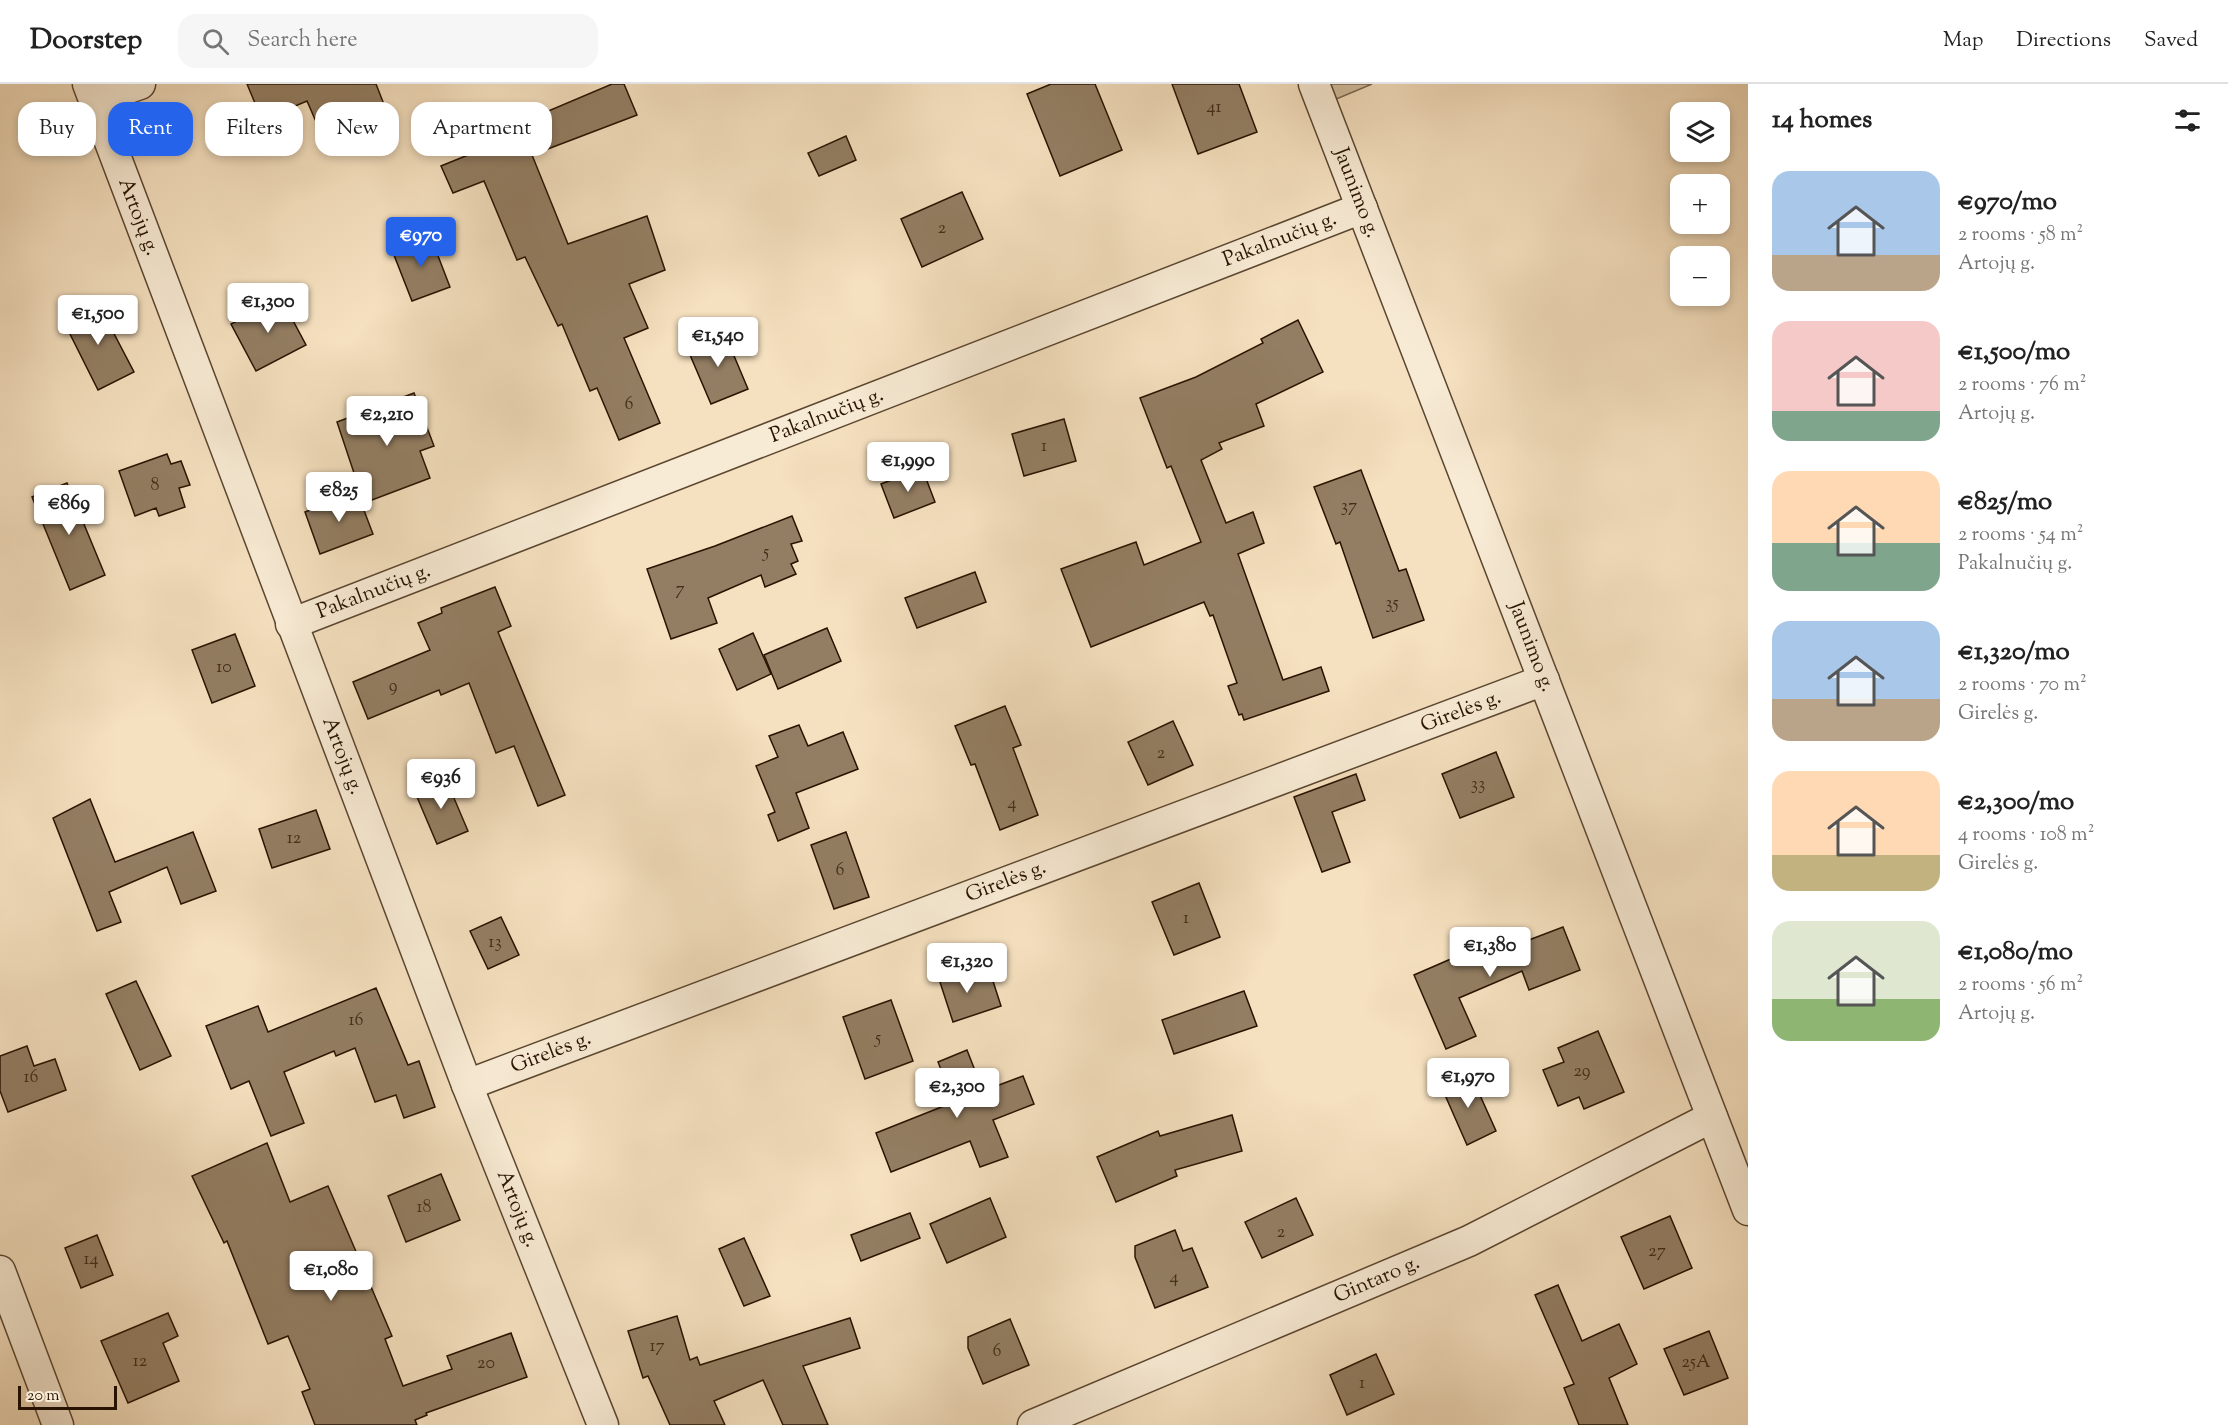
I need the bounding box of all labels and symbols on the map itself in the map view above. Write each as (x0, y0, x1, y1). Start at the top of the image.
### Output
house number: 41 (1206, 95, 1222, 121)
street label: Jaunimo g. (1325, 143, 1387, 243)
street label: Artojų g. (109, 174, 167, 260)
street label: Pakalnučių g. (1219, 204, 1341, 276)
house number: 2 (938, 216, 947, 242)
pin: €970 (385, 217, 457, 268)
pin: €1,300 (219, 283, 317, 334)
pin: €1,500 (49, 295, 147, 346)
pin: €1,540 (669, 317, 767, 368)
street label: Pakalnučių g. (766, 380, 888, 452)
house number: 6 (625, 392, 634, 418)
pin: €2,210 (338, 396, 436, 447)
house number: 1 (1041, 434, 1047, 460)
pin: €1,990 (859, 442, 957, 493)
pin: €825 (303, 472, 375, 523)
house number: 8 (151, 473, 160, 499)
pin: €869 (33, 485, 105, 536)
house number: 37 (1341, 494, 1357, 520)
house number: 5 (762, 540, 769, 566)
street label: Pakalnučių g. (313, 556, 435, 628)
house number: 7 (675, 577, 685, 603)
house number: 35 (1385, 591, 1399, 617)
street label: Jaunimo g. (1500, 597, 1562, 697)
house number: 10 (216, 655, 232, 681)
house number: 9 (389, 674, 398, 700)
street label: Girelės g. (1416, 683, 1506, 741)
street label: Artojų g. (313, 713, 371, 799)
house number: 2 (1157, 741, 1166, 767)
pin: €936 (405, 759, 477, 810)
house number: 33 (1471, 772, 1485, 798)
house number: 4 (1007, 791, 1017, 817)
house number: 12 (287, 826, 302, 852)
street label: Girelės g. (961, 853, 1051, 911)
house number: 6 (836, 858, 845, 884)
house number: 1 (1183, 906, 1189, 932)
pin: €1,380 (1441, 927, 1539, 978)
house number: 13 (488, 930, 502, 956)
pin: €1,320 (918, 943, 1016, 994)
house number: 16 (348, 1008, 364, 1034)
street label: Girelės g. (506, 1024, 596, 1082)
house number: 5 (874, 1026, 881, 1052)
pin: €1,970 (1419, 1058, 1517, 1109)
house number: 29 (1573, 1059, 1591, 1085)
house number: 16 (23, 1065, 39, 1091)
pin: €2,300 (908, 1068, 1006, 1119)
street label: Artojų g. (488, 1166, 546, 1252)
house number: 18 (416, 1195, 432, 1221)
house number: 2 (1277, 1220, 1286, 1246)
house number: 27 (1648, 1239, 1666, 1265)
house number: 14 (83, 1247, 99, 1273)
street label: Gintaro g. (1329, 1248, 1425, 1312)
pin: €1,080 (282, 1251, 380, 1302)
house number: 4 (1169, 1265, 1179, 1291)
house number: 17 (649, 1334, 665, 1360)
house number: 6 (993, 1339, 1002, 1365)
house number: 12 (133, 1349, 148, 1375)
house number: 25A (1681, 1350, 1711, 1376)
house number: 20 (477, 1351, 495, 1377)
house number: 1 (1359, 1371, 1365, 1397)
scale bar (18, 1383, 117, 1410)

